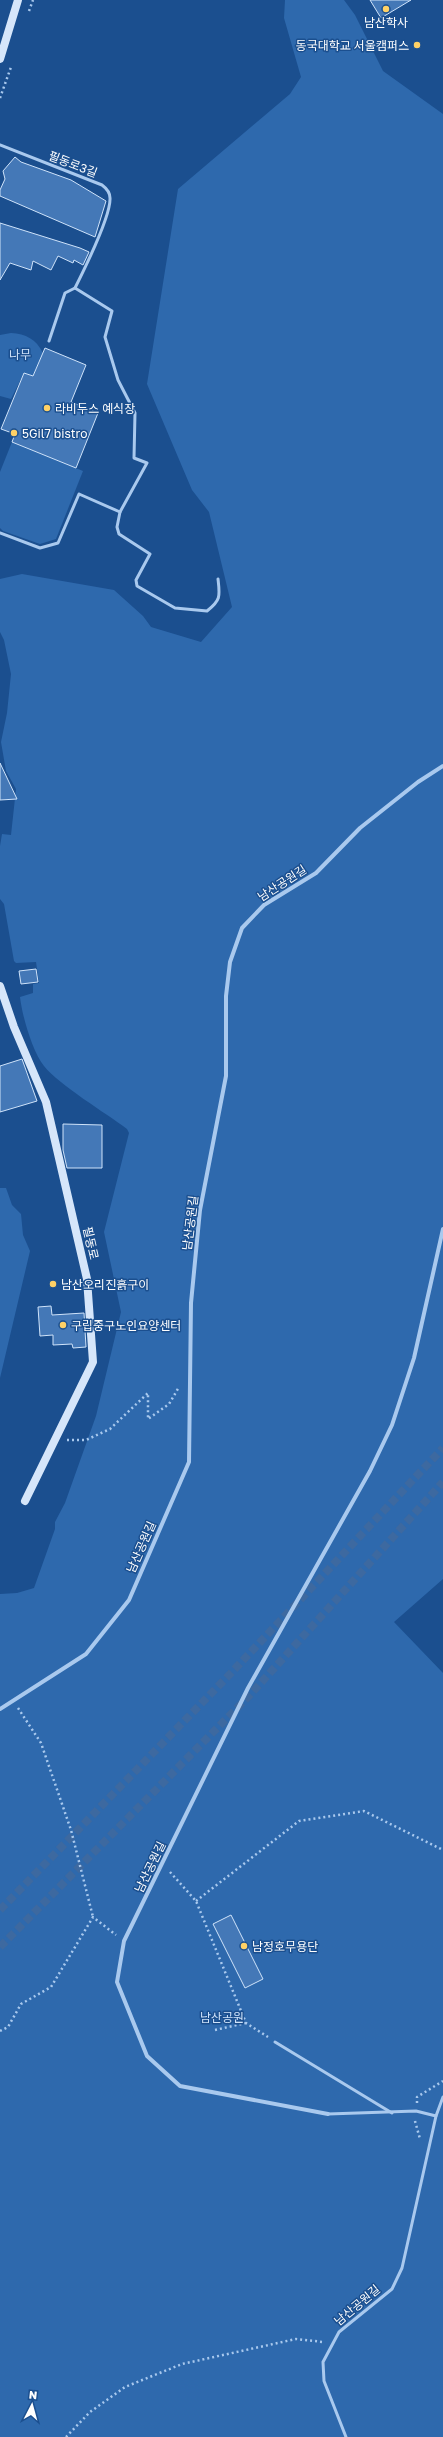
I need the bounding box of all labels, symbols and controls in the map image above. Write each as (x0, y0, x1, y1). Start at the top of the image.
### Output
marker: 남산학사 (381, 4, 391, 14)
place label: 남산학사 (364, 15, 408, 30)
place label: 동국대학교 서울캠퍼스 (296, 38, 409, 53)
marker: 동국대학교 서울캠퍼스 (412, 40, 422, 50)
street label: 필동로3길 (46, 148, 100, 180)
park label: 나무 (9, 347, 31, 362)
place label: 라비두스 예식장 (55, 401, 135, 416)
marker: 라비두스 예식장 (42, 403, 52, 413)
place label: 5Gil7 bistro (22, 426, 87, 441)
marker: 5Gil7 bistro (9, 428, 19, 438)
street label: 남산공원길 (255, 862, 309, 904)
street label: 남산공원길 (179, 1195, 201, 1251)
street label: 필동로 (80, 1225, 102, 1261)
place label: 남산오리진흙구이 (61, 1277, 149, 1292)
marker: 남산오리진흙구이 (48, 1279, 58, 1289)
place label: 구립중구노인요양센터 (71, 1318, 181, 1333)
marker: 구립중구노인요양센터 (58, 1320, 68, 1330)
street label: 남산공원길 (123, 1519, 159, 1575)
street label: 남산공원길 (131, 1839, 169, 1895)
place label: 남정호무용단 (252, 1939, 318, 1954)
marker: 남정호무용단 (239, 1941, 249, 1951)
park label: 남산공원 (200, 2010, 244, 2025)
street label: 남산공원길 (331, 2282, 383, 2328)
north arrow (12, 2385, 52, 2425)
text: N (28, 2388, 38, 2401)

